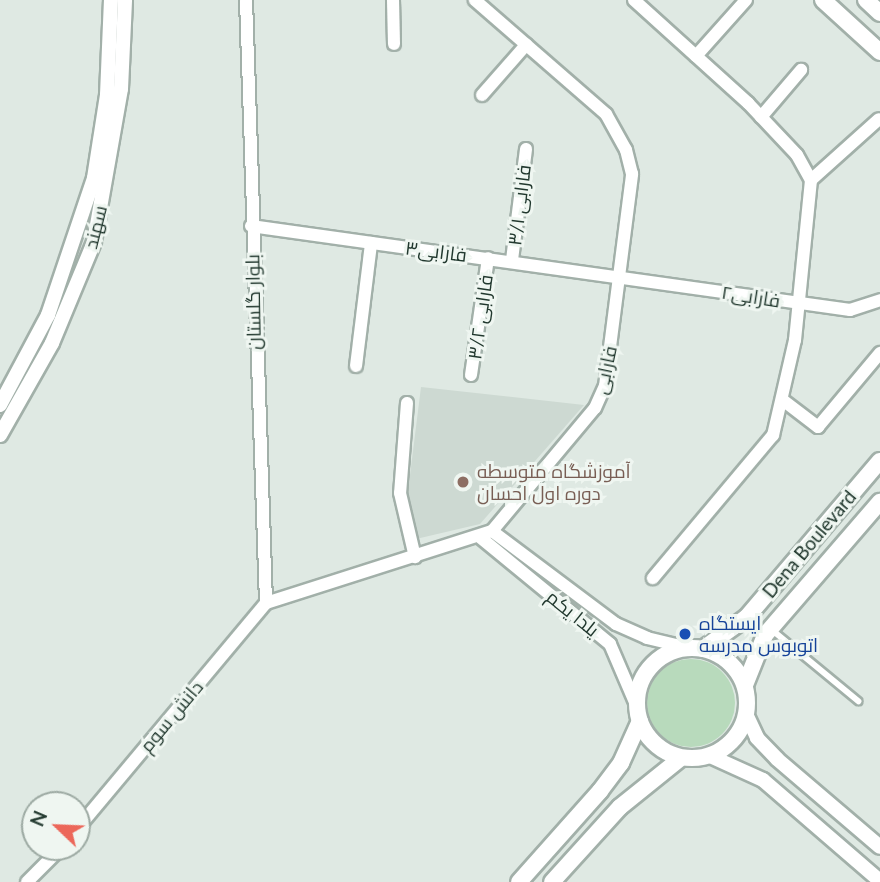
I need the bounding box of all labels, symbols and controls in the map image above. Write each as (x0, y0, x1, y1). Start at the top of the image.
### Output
street label: فارابی ۳/۱ (503, 163, 535, 247)
street label: سهند (79, 203, 111, 251)
street label: فارابی۳ (404, 236, 468, 266)
street label: بلوار گلستان (241, 254, 265, 350)
street label: فارابی ۳/۲ (463, 273, 497, 361)
street label: فارابی۲ (720, 280, 782, 312)
street label: فارابی (589, 344, 621, 396)
place label: آموزشگاه متوسطه دوره اول احسان (477, 460, 631, 504)
marker: آموزشگاه متوسطه دوره اول احسان (455, 474, 471, 490)
street label: Dena Boulevard (757, 486, 861, 602)
street label: یلدا یکم (542, 585, 604, 641)
place label: ایستگاه اتوبوس مدرسه (699, 612, 818, 656)
marker: ایستگاه اتوبوس مدرسه (677, 626, 693, 642)
street label: دانش سوم (134, 676, 208, 756)
north arrow (21, 791, 91, 861)
text: N (25, 807, 51, 830)

